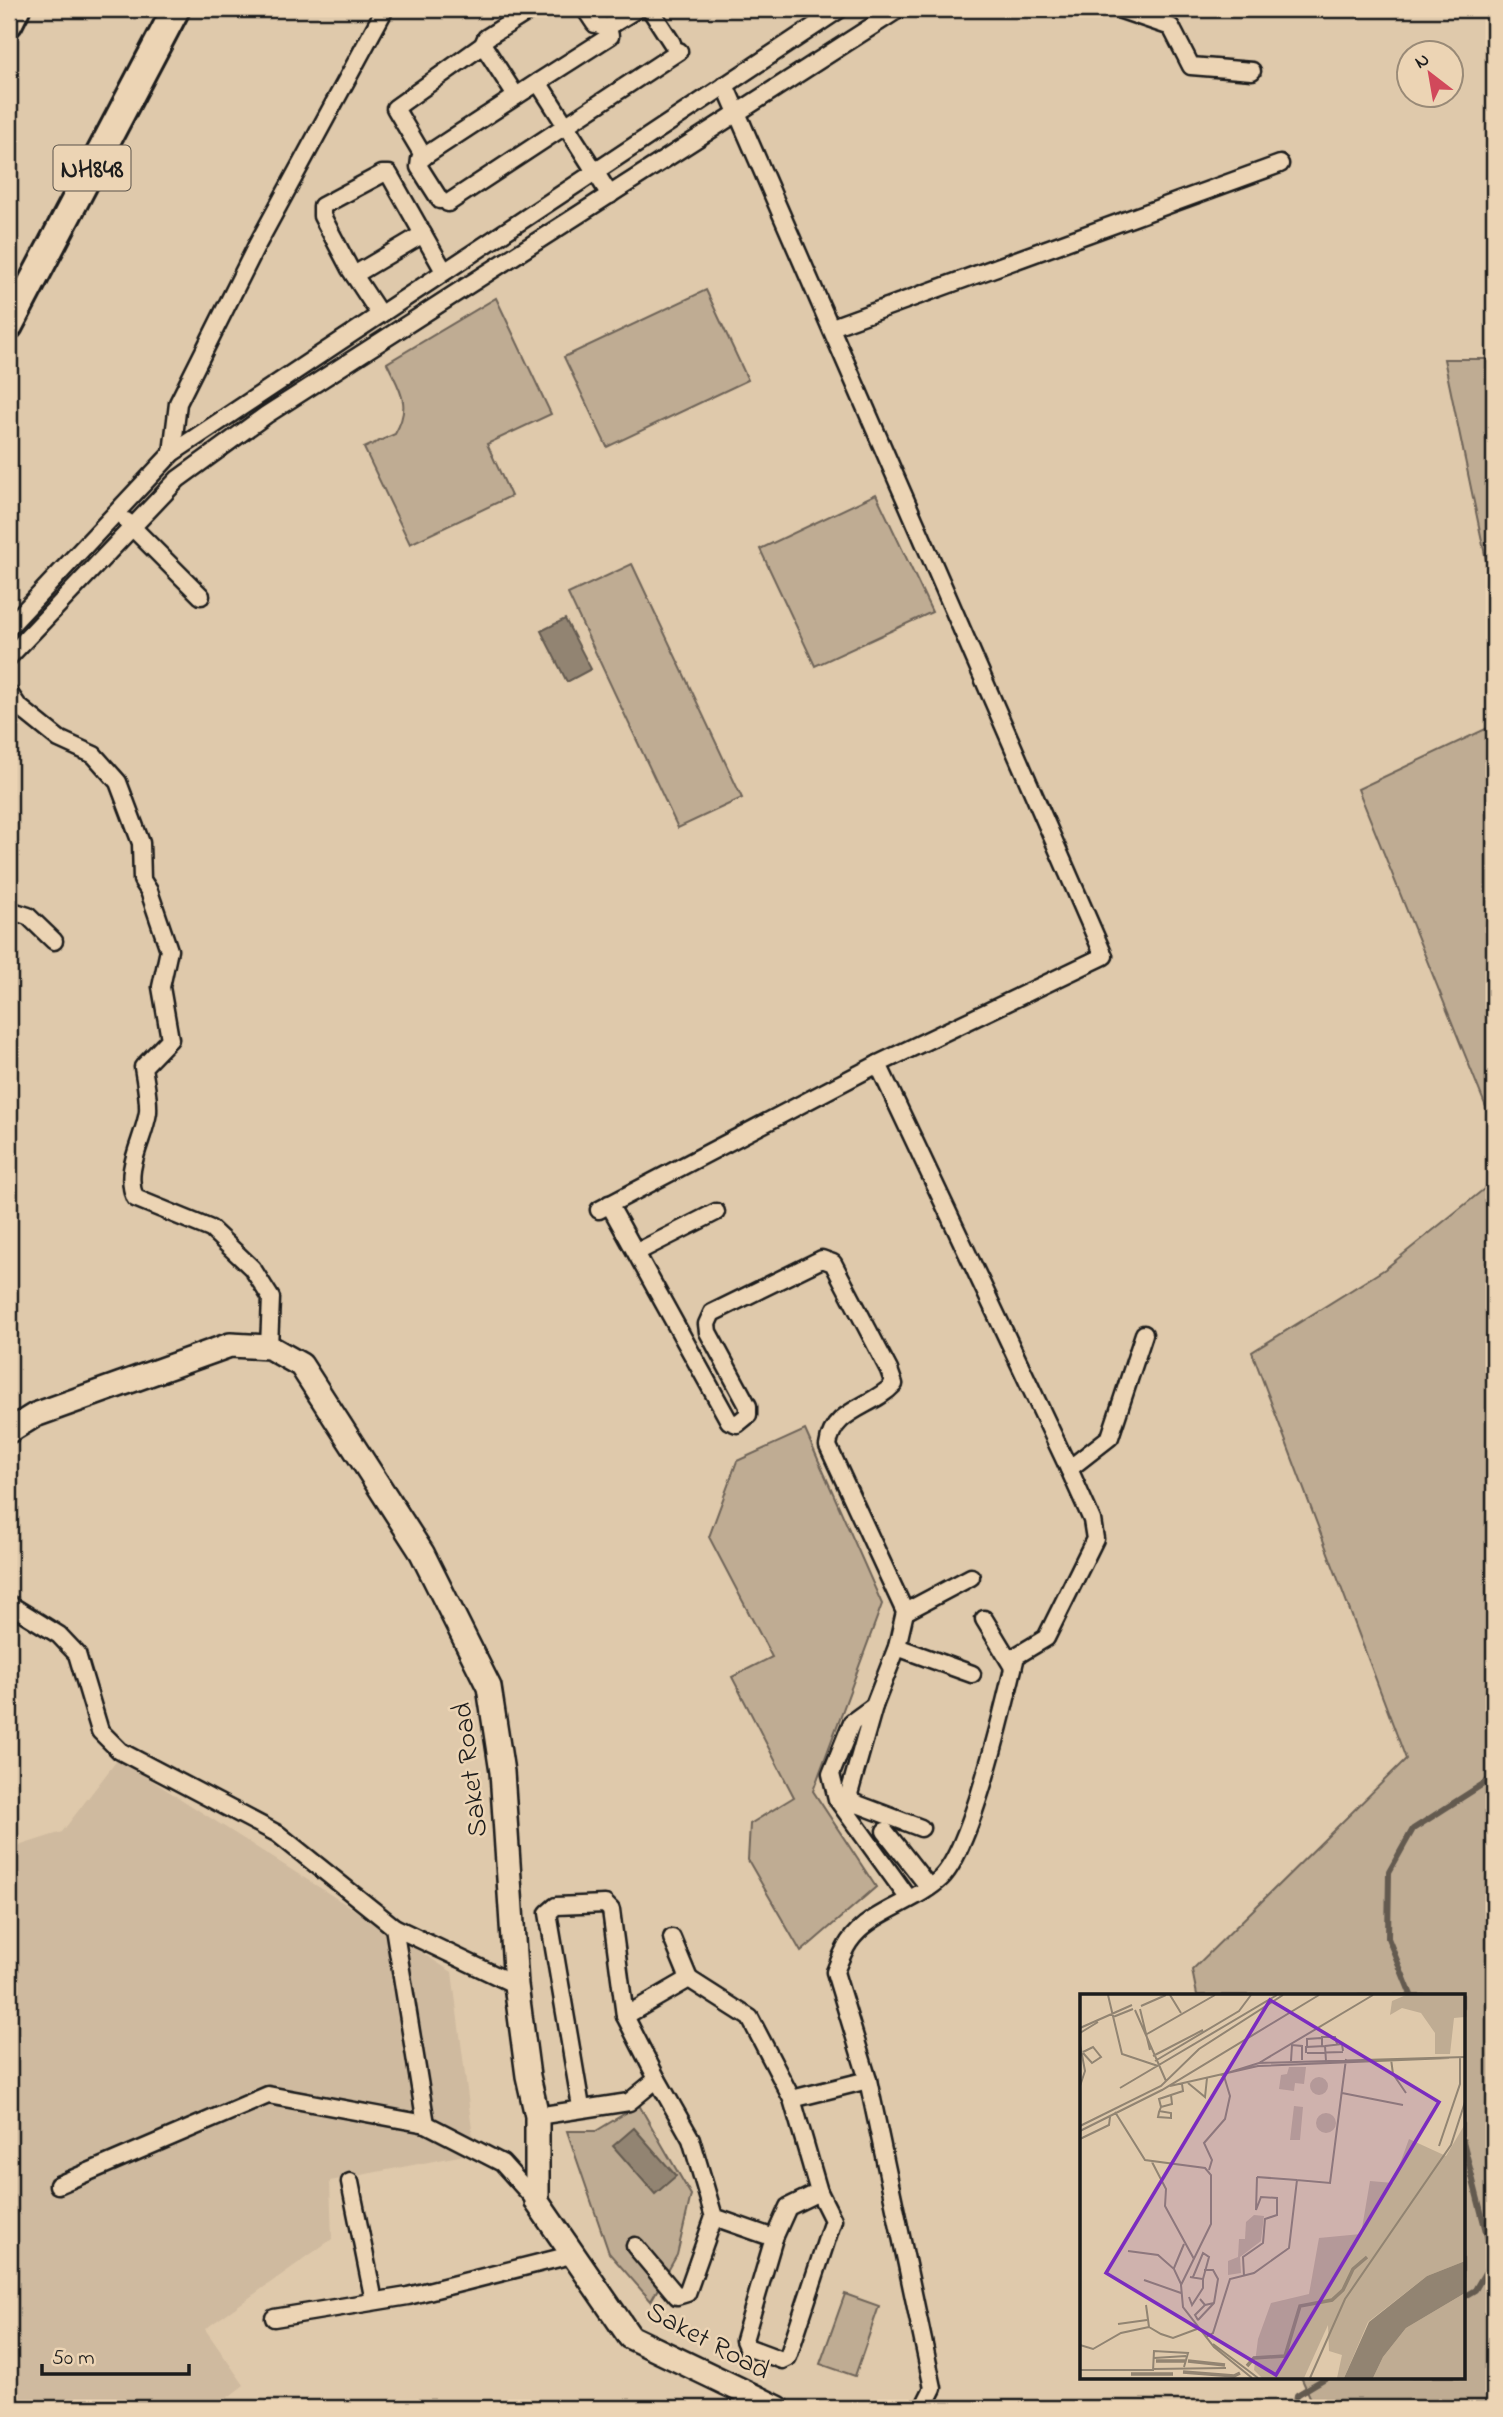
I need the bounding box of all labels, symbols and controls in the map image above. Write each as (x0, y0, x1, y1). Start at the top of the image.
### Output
north arrow (1394, 38, 1464, 108)
text: N (1410, 47, 1435, 76)
road number: NH848 (54, 146, 130, 190)
street label: Saket Road (443, 1700, 500, 1839)
inset map (1080, 1994, 1464, 2378)
street label: Saket Road (638, 2292, 777, 2392)
scale bar (42, 2333, 189, 2377)
text: 50 m (52, 2344, 95, 2374)

